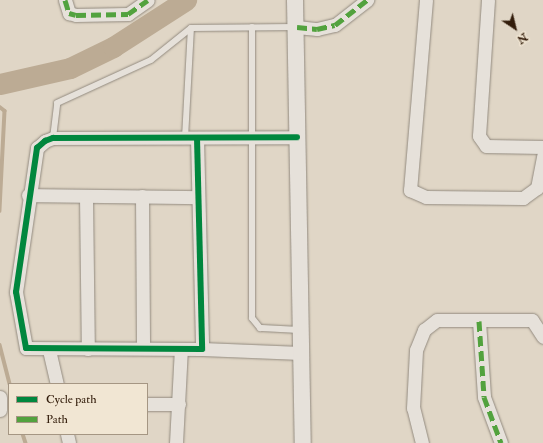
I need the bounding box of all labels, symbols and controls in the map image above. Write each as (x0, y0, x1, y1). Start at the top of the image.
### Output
north arrow (495, 8, 535, 48)
text: N (514, 30, 530, 46)
legend (8, 383, 148, 435)
text: Cycle path (46, 392, 96, 407)
text: Path (46, 412, 68, 427)

